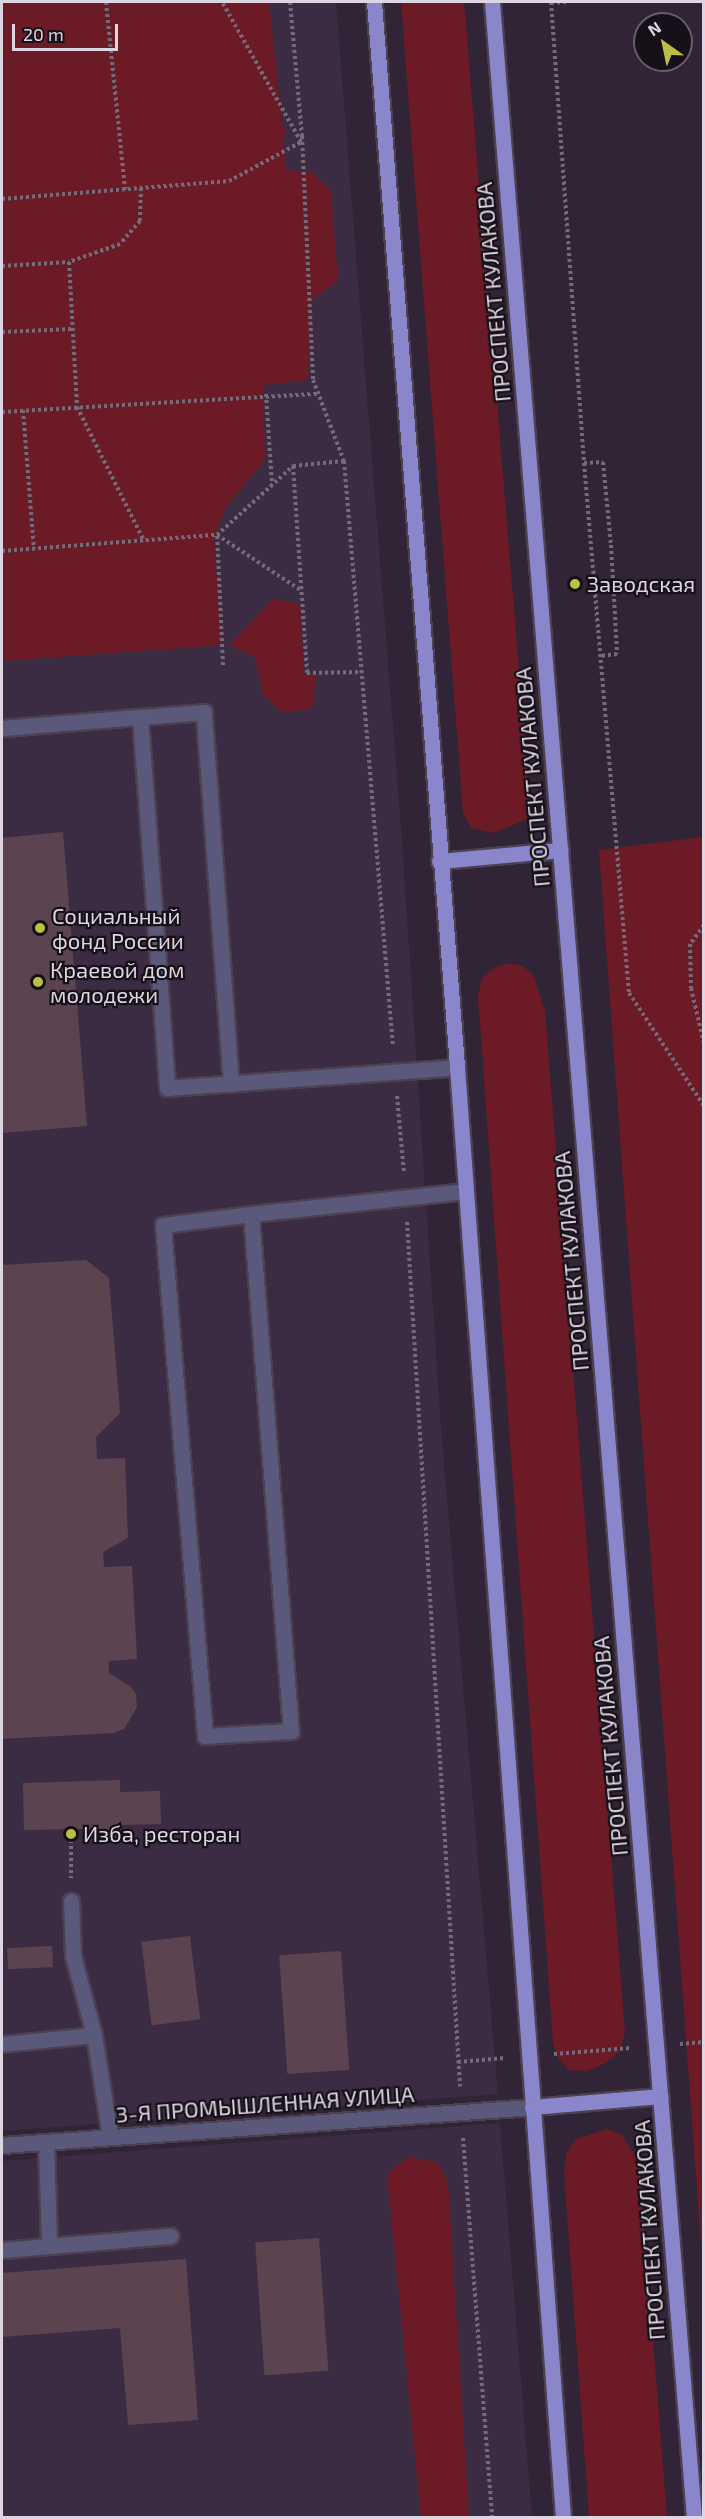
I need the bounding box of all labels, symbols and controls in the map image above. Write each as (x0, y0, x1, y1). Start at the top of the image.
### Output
scale bar (15, 12, 122, 50)
north arrow (633, 12, 693, 72)
text: N (644, 17, 664, 39)
text: 20 m (23, 23, 64, 45)
street label: ПРОСПЕКТ КУЛАКОВА (470, 181, 516, 403)
place label: Заводская (587, 571, 695, 597)
marker: Заводская (568, 577, 582, 591)
street label: ПРОСПЕКТ КУЛАКОВА (509, 666, 555, 888)
place label: Социальный фонд России (52, 902, 184, 954)
marker: Социальный фонд России (33, 921, 47, 935)
place label: Краевой дом молодежи (50, 956, 184, 1008)
marker: Краевой дом молодежи (31, 975, 45, 989)
street label: ПРОСПЕКТ КУЛАКОВА (548, 1150, 594, 1372)
street label: ПРОСПЕКТ КУЛАКОВА (587, 1635, 633, 1857)
place label: Изба, ресторан (83, 1821, 240, 1847)
marker: Изба, ресторан (64, 1827, 78, 1841)
street label: 3-Я ПРОМЫШЛЕННАЯ УЛИЦА (115, 2080, 415, 2128)
street label: ПРОСПЕКТ КУЛАКОВА (628, 2119, 670, 2341)

